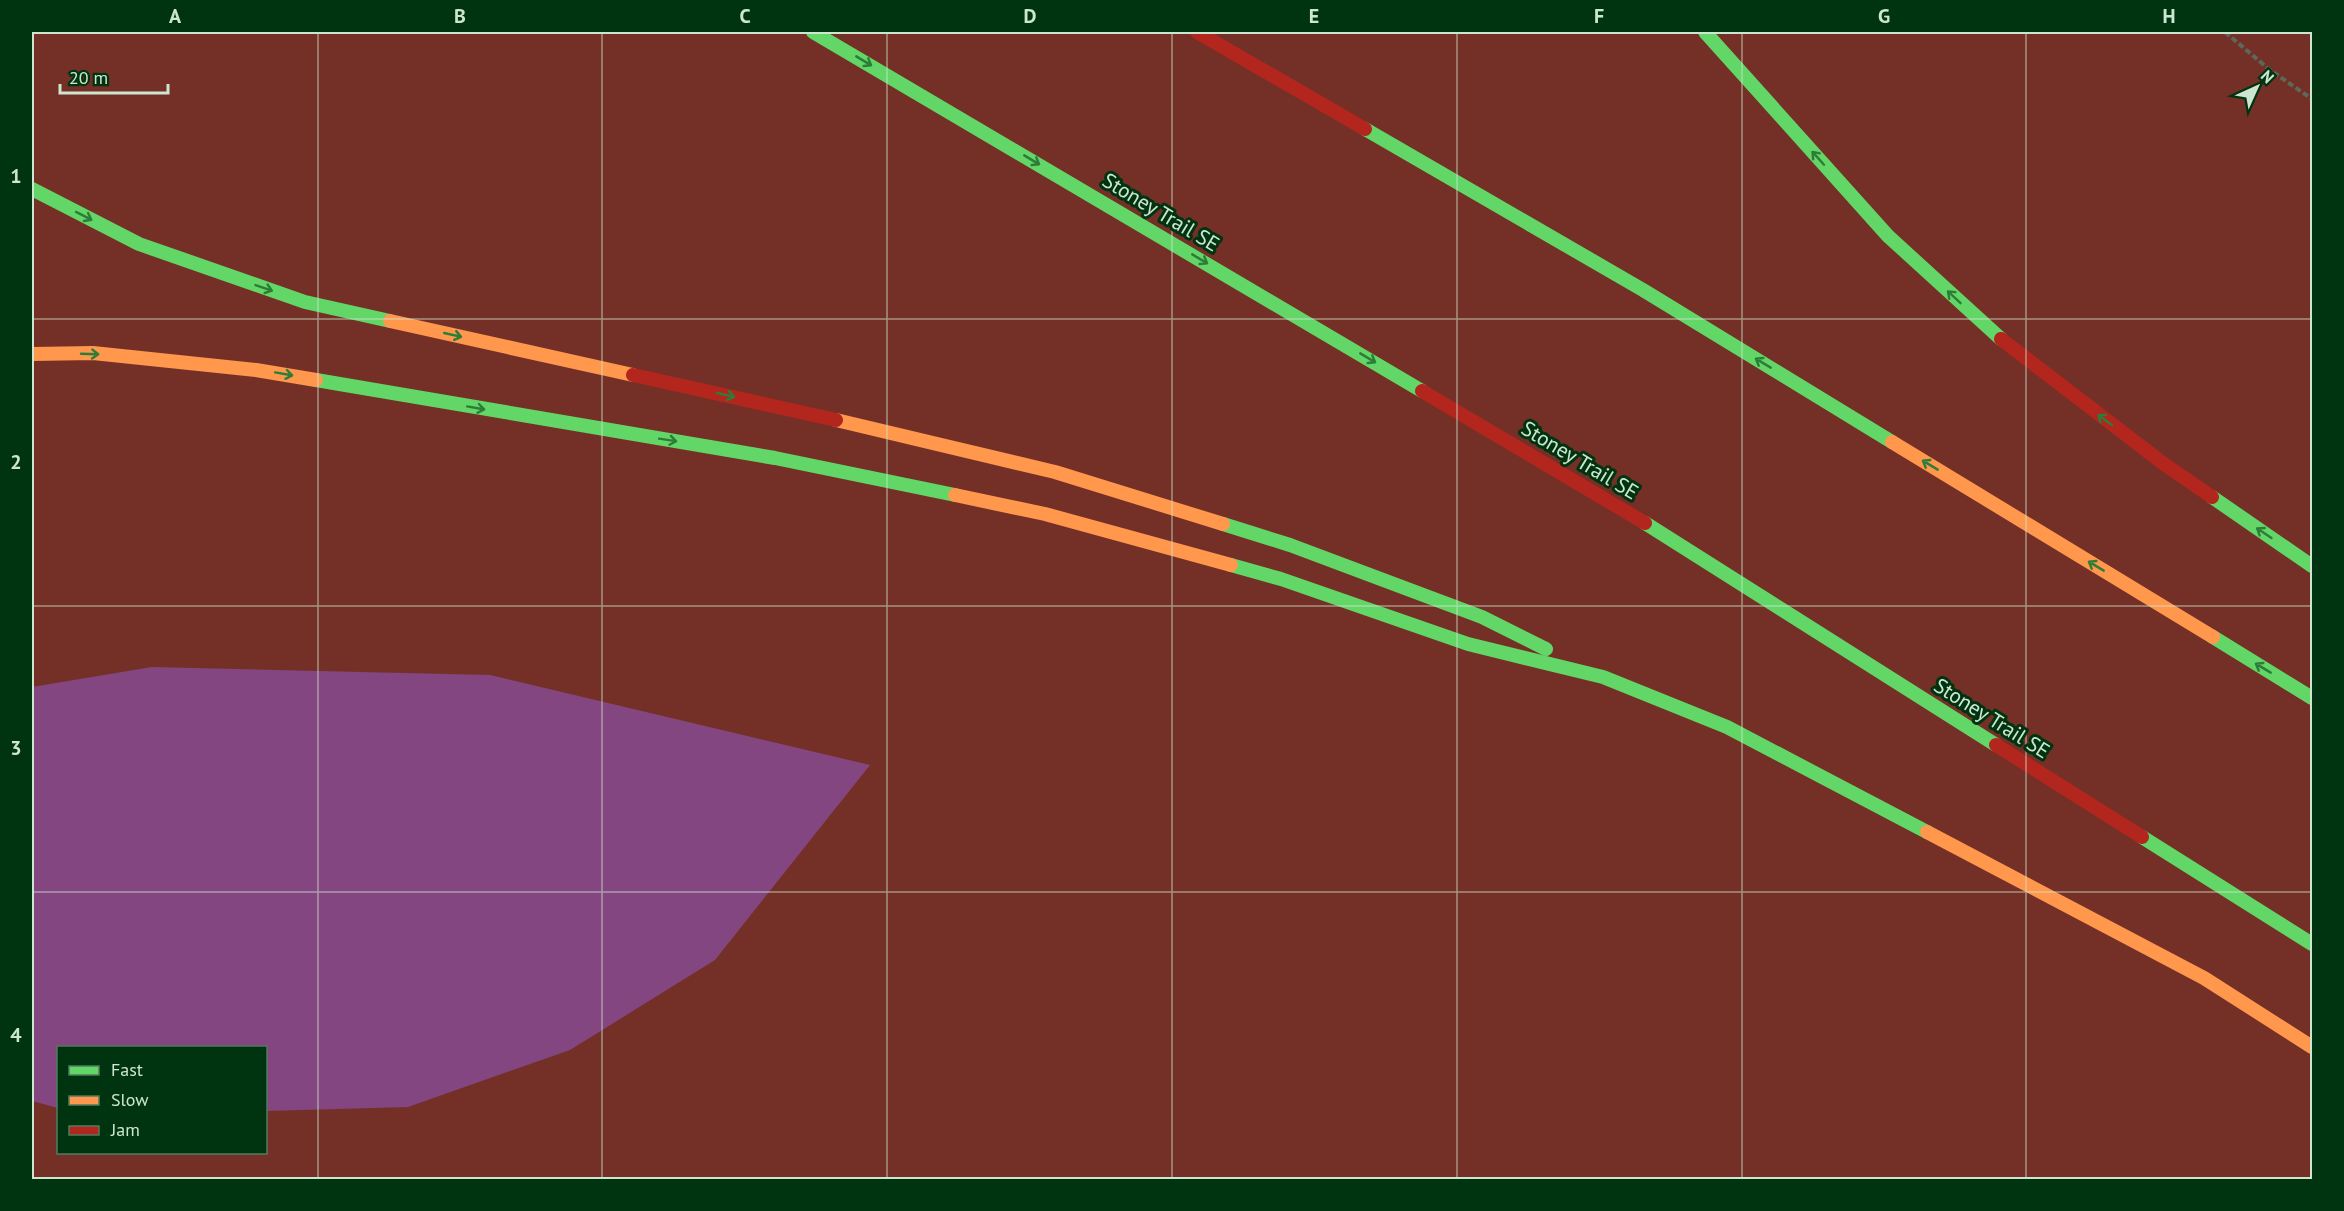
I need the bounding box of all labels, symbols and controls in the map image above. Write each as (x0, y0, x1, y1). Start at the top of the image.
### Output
text: A (169, 3, 182, 29)
text: B (454, 3, 466, 29)
text: C (739, 3, 751, 29)
text: D (1024, 3, 1037, 29)
text: E (1309, 3, 1319, 29)
text: F (1594, 3, 1604, 29)
text: G (1878, 3, 1890, 29)
text: H (2162, 3, 2176, 29)
one-way arrow (855, 56, 872, 68)
scale bar (60, 57, 168, 95)
north arrow (2227, 57, 2287, 117)
text: 20 m (69, 66, 108, 89)
text: N (2257, 66, 2278, 87)
one-way arrow (1811, 151, 1825, 166)
one-way arrow (1023, 155, 1040, 167)
text: 1 (10, 163, 22, 189)
street label: Stoney Trail SE (1098, 166, 1224, 258)
one-way arrow (74, 211, 92, 222)
one-way arrow (1191, 254, 1208, 266)
one-way arrow (254, 283, 273, 294)
one-way arrow (1947, 290, 1962, 304)
one-way arrow (444, 329, 463, 341)
one-way arrow (79, 348, 99, 360)
one-way arrow (1359, 353, 1376, 365)
one-way arrow (1755, 357, 1772, 369)
one-way arrow (273, 369, 293, 380)
one-way arrow (716, 390, 735, 402)
one-way arrow (466, 403, 485, 414)
street label: Stoney Trail SE (1517, 414, 1643, 506)
one-way arrow (2098, 414, 2114, 427)
one-way arrow (658, 435, 678, 446)
text: 2 (10, 449, 22, 475)
one-way arrow (1922, 458, 1939, 470)
one-way arrow (2257, 527, 2273, 539)
one-way arrow (2088, 560, 2105, 572)
one-way arrow (2255, 661, 2272, 673)
street label: Stoney Trail SE (1929, 672, 2055, 764)
text: 3 (10, 735, 22, 761)
text: 4 (10, 1022, 22, 1048)
legend (57, 1046, 267, 1154)
text: Fast (111, 1058, 143, 1081)
text: Slow (111, 1088, 149, 1111)
text: Jam (110, 1118, 140, 1141)

